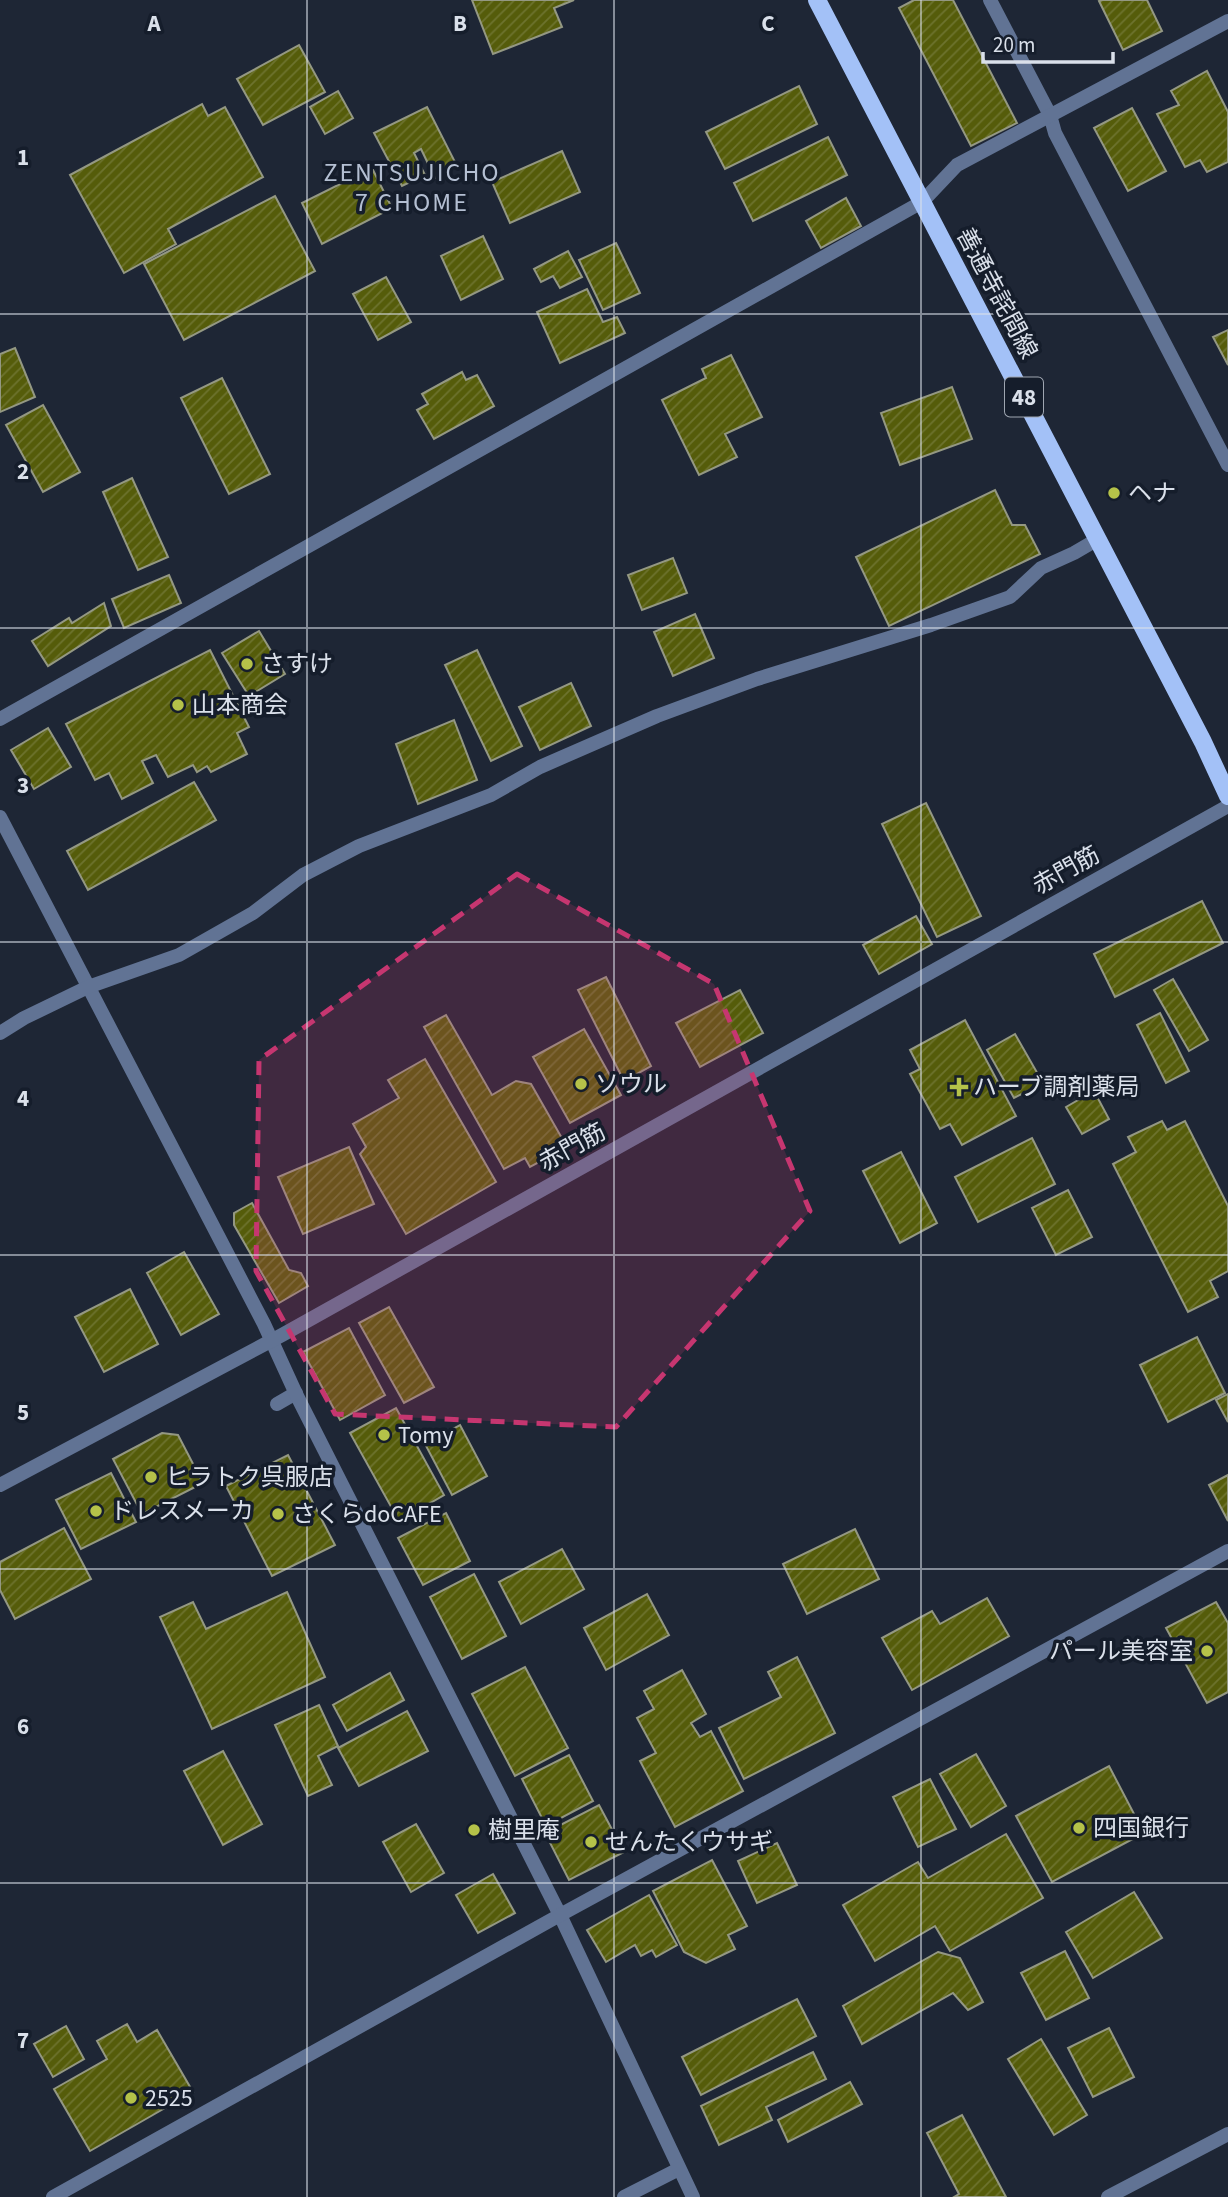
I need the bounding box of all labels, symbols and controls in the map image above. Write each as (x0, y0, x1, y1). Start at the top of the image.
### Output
text: A (146, 7, 161, 40)
text: B (453, 7, 467, 40)
text: C (761, 7, 775, 40)
scale bar (983, 21, 1112, 65)
text: 20 m (993, 30, 1035, 60)
text: 1 (17, 141, 29, 174)
district label: ZENTSUJICHO 7 CHOME (323, 154, 501, 221)
street label: 善通寺詫間線 (947, 221, 1046, 365)
road number: 48 (1005, 378, 1043, 416)
text: 2 (17, 455, 29, 488)
place label: ヘナ (1128, 476, 1176, 511)
marker: ヘナ (1106, 485, 1122, 501)
place label: さすけ (261, 647, 333, 682)
marker: さすけ (239, 656, 255, 672)
place label: 山本商会 (192, 688, 288, 723)
marker: 山本商会 (170, 697, 186, 713)
text: 3 (17, 769, 29, 802)
street label: 赤門筋 (1026, 838, 1106, 903)
place label: ソウル (595, 1067, 667, 1102)
place label: ハーブ調剤薬局 (973, 1070, 1140, 1105)
marker: ソウル (573, 1076, 589, 1092)
marker: ハーブ調剤薬局 (951, 1079, 967, 1095)
text: 4 (17, 1082, 29, 1115)
street label: 赤門筋 (532, 1115, 612, 1180)
text: 5 (17, 1396, 29, 1429)
place label: Tomy (398, 1418, 453, 1453)
marker: Tomy (376, 1427, 392, 1443)
place label: ヒラトク呉服店 (165, 1460, 333, 1495)
marker: ヒラトク呉服店 (143, 1469, 159, 1485)
place label: ドレスメーカ (110, 1494, 254, 1529)
place label: さくらdoCAFE (292, 1497, 442, 1532)
marker: ドレスメーカ (88, 1503, 104, 1519)
marker: さくらdoCAFE (270, 1506, 286, 1522)
place label: パール美容室 (1049, 1634, 1193, 1669)
marker: パール美容室 (1199, 1643, 1215, 1659)
text: 6 (17, 1710, 29, 1743)
place label: 四国銀行 (1093, 1811, 1189, 1846)
place label: 樹里庵 (488, 1813, 560, 1848)
marker: 四国銀行 (1071, 1820, 1087, 1836)
marker: 樹里庵 (466, 1822, 482, 1838)
place label: せんたくウサギ (605, 1825, 773, 1860)
marker: せんたくウサギ (583, 1834, 599, 1850)
text: 7 (17, 2024, 29, 2057)
place label: 2525 (145, 2081, 193, 2116)
marker: 2525 (123, 2090, 139, 2106)

